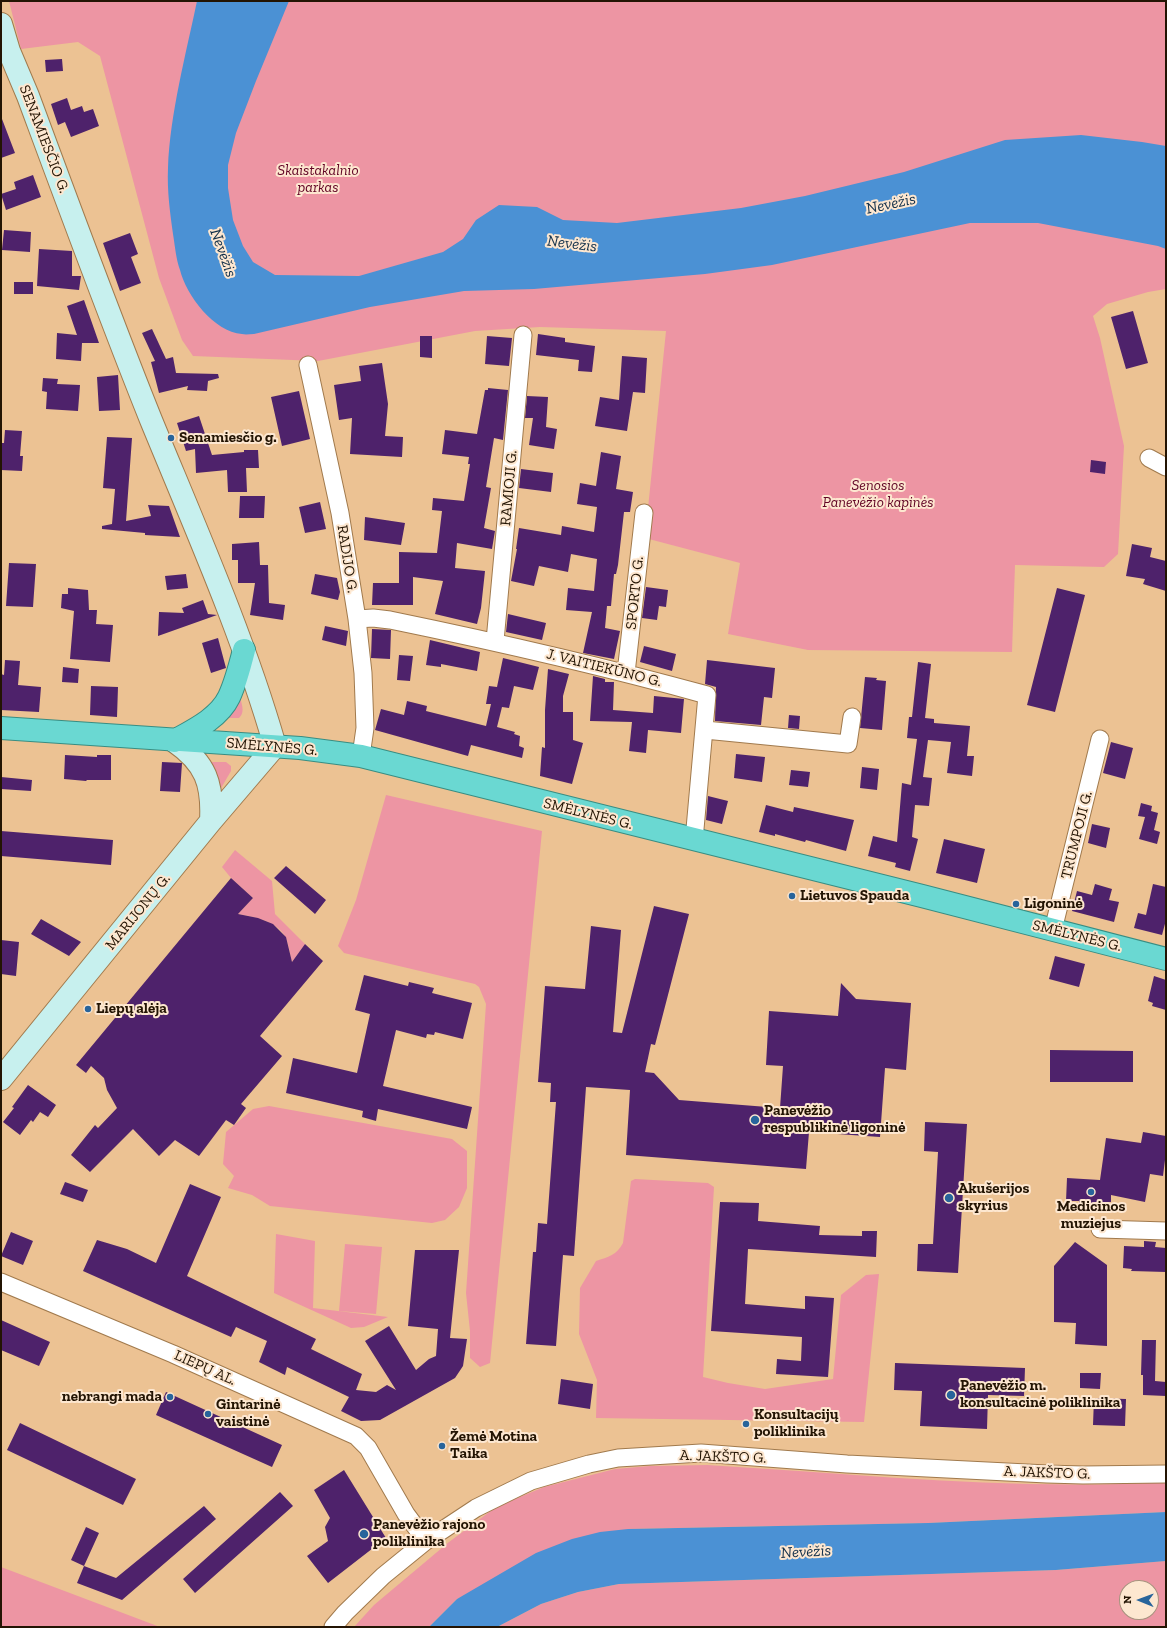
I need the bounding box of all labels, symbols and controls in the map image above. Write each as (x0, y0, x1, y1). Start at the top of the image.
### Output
street label: SENAMIESČIO G. (15, 82, 73, 196)
park label: Skaistakalnio parkas (277, 162, 359, 197)
water label: Nevėžis (864, 189, 918, 219)
water label: Nevėžis (205, 226, 241, 280)
water label: Nevėžis (546, 231, 598, 257)
place label: Senamiesčio g. (179, 429, 277, 447)
marker: Senamiesčio g. (166, 433, 176, 443)
street label: RAMIOJI G. (497, 449, 521, 527)
park label: Senosios Panevėžio kapinės (822, 477, 934, 512)
street label: RADIJO G. (333, 524, 361, 594)
street label: SPORTO G. (622, 556, 648, 630)
street label: J. VAITIEKŪNO G. (545, 645, 663, 691)
street label: SMĖLYNĖS G. (226, 734, 318, 760)
street label: TRUMPOJI G. (1057, 789, 1097, 881)
street label: SMĖLYNĖS G. (542, 794, 634, 834)
street label: MARIJONŲ G. (102, 870, 174, 954)
place label: Lietuvos Spauda (800, 887, 909, 905)
marker: Lietuvos Spauda (787, 891, 797, 901)
place label: Ligoninė (1024, 895, 1083, 913)
marker: Ligoninė (1011, 899, 1021, 909)
street label: SMĖLYNĖS G. (1031, 916, 1123, 956)
place label: Liepų alėja (96, 1000, 167, 1018)
marker: Liepų alėja (83, 1004, 93, 1014)
place label: Panevėžio respublikinė ligoninė (764, 1102, 905, 1137)
marker: Panevėžio respublikinė ligoninė (749, 1114, 761, 1126)
place label: Akušerijos skyrius (958, 1180, 1029, 1215)
marker: Medicinos muziejus (1086, 1187, 1096, 1197)
marker: Akušerijos skyrius (943, 1192, 955, 1204)
place label: Medicinos muziejus (1057, 1198, 1125, 1233)
street label: LIEPŲ AL. (171, 1346, 239, 1390)
place label: Panevėžio m. konsultacinė poliklinika (960, 1377, 1120, 1412)
place label: nebrangi mada (62, 1388, 162, 1406)
marker: Panevėžio m. konsultacinė poliklinika (945, 1389, 957, 1401)
marker: nebrangi mada (165, 1392, 175, 1402)
place label: Gintarinė vaistinė (216, 1396, 280, 1431)
place label: Konsultacijų poliklinika (754, 1406, 839, 1441)
marker: Gintarinė vaistinė (203, 1409, 213, 1419)
marker: Konsultacijų poliklinika (741, 1419, 751, 1429)
place label: Žemė Motina Taika (450, 1428, 537, 1463)
marker: Žemė Motina Taika (437, 1441, 447, 1451)
street label: A. JAKŠTO G. (679, 1446, 767, 1468)
street label: A. JAKŠTO G. (1003, 1462, 1091, 1484)
place label: Panevėžio rajono poliklinika (373, 1516, 485, 1551)
marker: Panevėžio rajono poliklinika (358, 1528, 370, 1540)
water label: Nevėžis (780, 1541, 832, 1563)
north arrow (1119, 1580, 1159, 1620)
text: N (1121, 1595, 1134, 1604)

